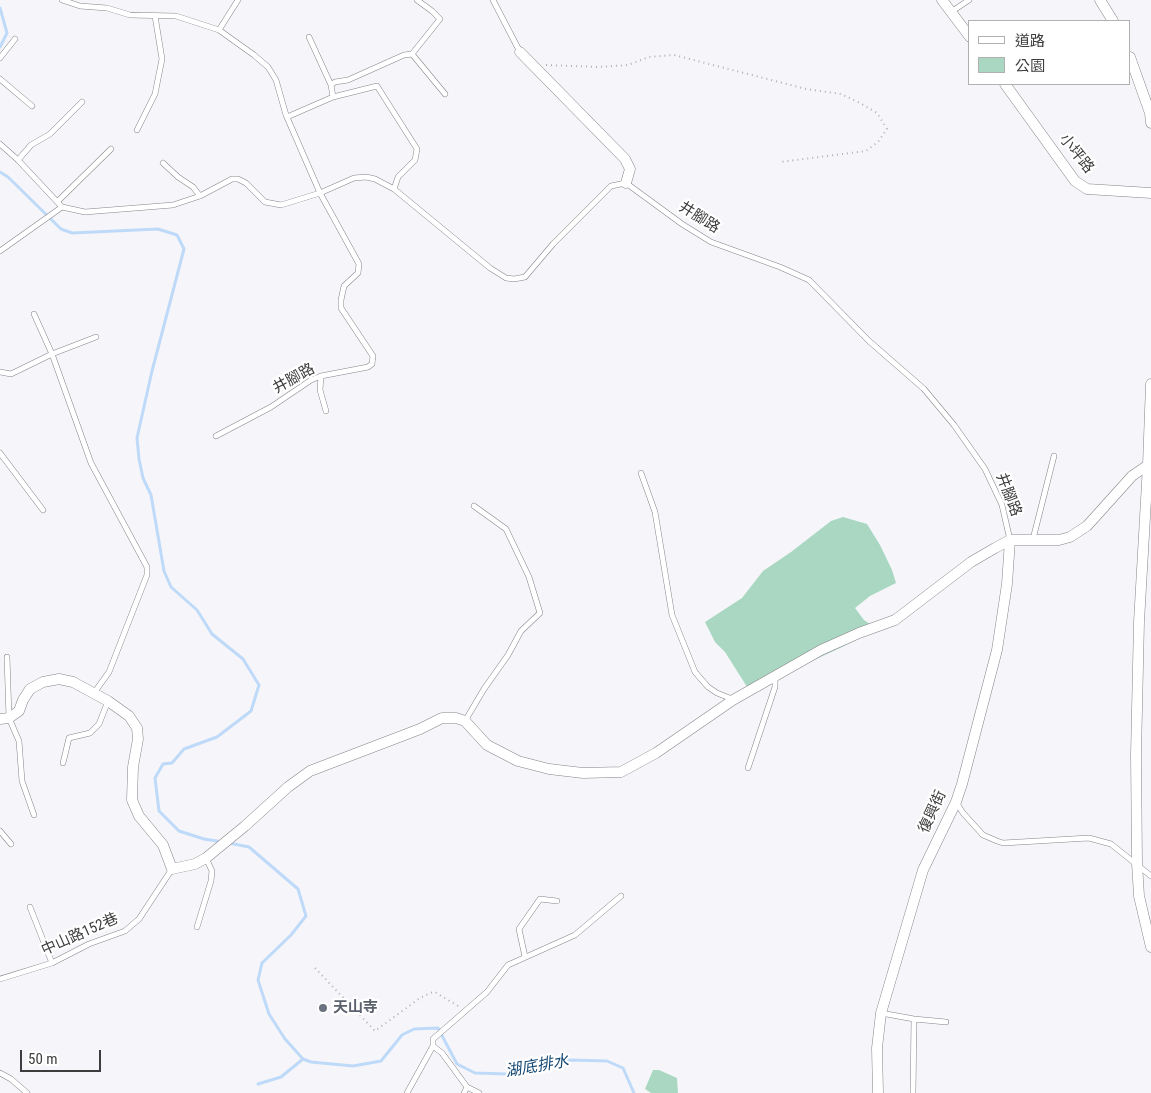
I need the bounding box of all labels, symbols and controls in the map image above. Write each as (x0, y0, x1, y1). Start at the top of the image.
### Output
legend (968, 20, 1131, 85)
text: 道路 (1015, 32, 1045, 50)
text: 公園 (1015, 57, 1045, 75)
street label: 小坪路 (1055, 131, 1097, 177)
street label: 井腳路 (675, 198, 723, 238)
street label: 井腳路 (270, 360, 318, 398)
street label: 井腳路 (992, 471, 1024, 519)
street label: 復興街 (915, 788, 951, 836)
street label: 中山路152巷 (39, 910, 121, 960)
place label: 天山寺 (333, 999, 378, 1017)
marker: 天山寺 (317, 1002, 329, 1014)
scale bar (22, 1040, 104, 1072)
text: 50 m (28, 1050, 58, 1068)
water label: 湖底排水 (504, 1052, 570, 1082)

